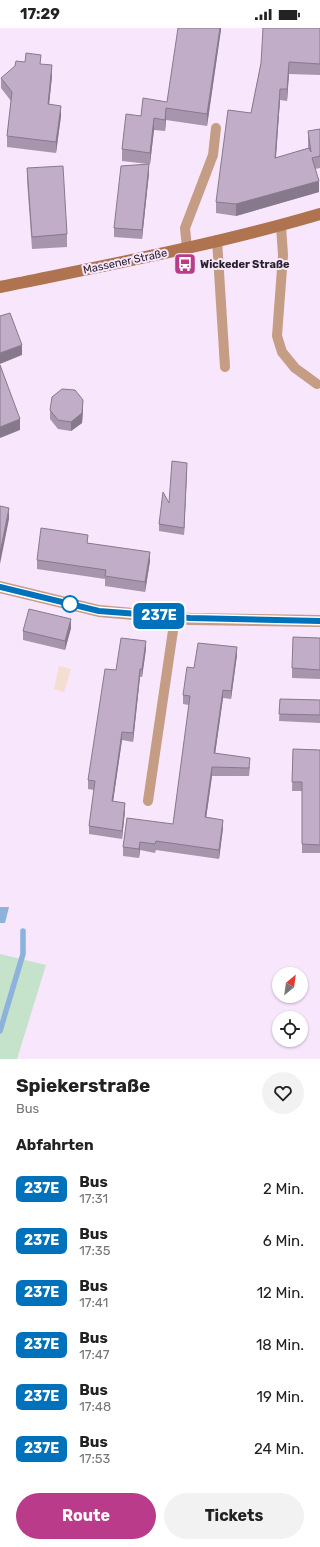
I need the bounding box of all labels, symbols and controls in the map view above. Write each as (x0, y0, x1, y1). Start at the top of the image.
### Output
text: 17:29 (20, 5, 60, 23)
street label: Massener Straße (82, 246, 168, 277)
bus stop icon: Wickeder Straße (172, 251, 198, 277)
place label: Wickeder Straße (200, 258, 290, 271)
unlabelled marker (61, 595, 79, 613)
line badge: 237E (131, 603, 187, 629)
text: 237E (141, 607, 177, 624)
north arrow (272, 967, 308, 1003)
map controls (272, 967, 308, 1047)
button: locate (272, 1011, 308, 1047)
button: heart (262, 1072, 304, 1114)
text: Spiekerstraße (16, 1074, 150, 1097)
text: Bus (16, 1101, 39, 1116)
text: Abfahrten (16, 1136, 94, 1154)
text: Bus (79, 1173, 108, 1191)
text: 237E (24, 1180, 59, 1197)
text: 2 Min. (263, 1180, 304, 1198)
text: 17:31 (79, 1191, 108, 1206)
text: Bus (79, 1225, 108, 1243)
text: 237E (24, 1232, 59, 1249)
text: 6 Min. (263, 1232, 304, 1250)
text: 17:35 (79, 1243, 110, 1258)
text: Bus (79, 1277, 108, 1295)
text: 237E (24, 1284, 59, 1301)
text: 12 Min. (257, 1284, 304, 1302)
text: 17:41 (79, 1295, 108, 1310)
text: Bus (79, 1329, 108, 1347)
text: 237E (24, 1336, 59, 1353)
text: 18 Min. (256, 1336, 304, 1354)
text: 17:47 (79, 1347, 109, 1362)
text: Bus (79, 1381, 108, 1399)
text: 237E (24, 1388, 59, 1405)
text: 19 Min. (257, 1388, 304, 1406)
text: 17:48 (79, 1399, 111, 1414)
text: Bus (79, 1433, 108, 1451)
text: 237E (24, 1440, 59, 1457)
text: 24 Min. (254, 1440, 304, 1458)
text: 17:53 (79, 1451, 110, 1466)
button: Route (16, 1493, 156, 1539)
button: Tickets (164, 1493, 304, 1539)

